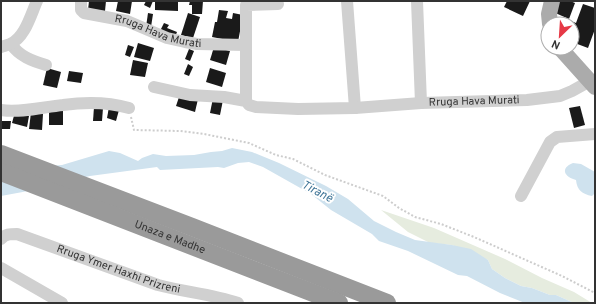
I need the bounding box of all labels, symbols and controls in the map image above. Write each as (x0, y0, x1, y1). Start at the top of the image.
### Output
street label: Rruga Hava Murati (114, 12, 202, 51)
north arrow (540, 16, 580, 56)
text: N (550, 36, 563, 52)
street label: Rruga Hava Murati (429, 93, 520, 110)
water label: Tiranë (299, 177, 336, 207)
street label: Unaza e Madhe (132, 217, 207, 258)
street label: Rruga Ymer Haxhi Prizreni (55, 242, 181, 297)

